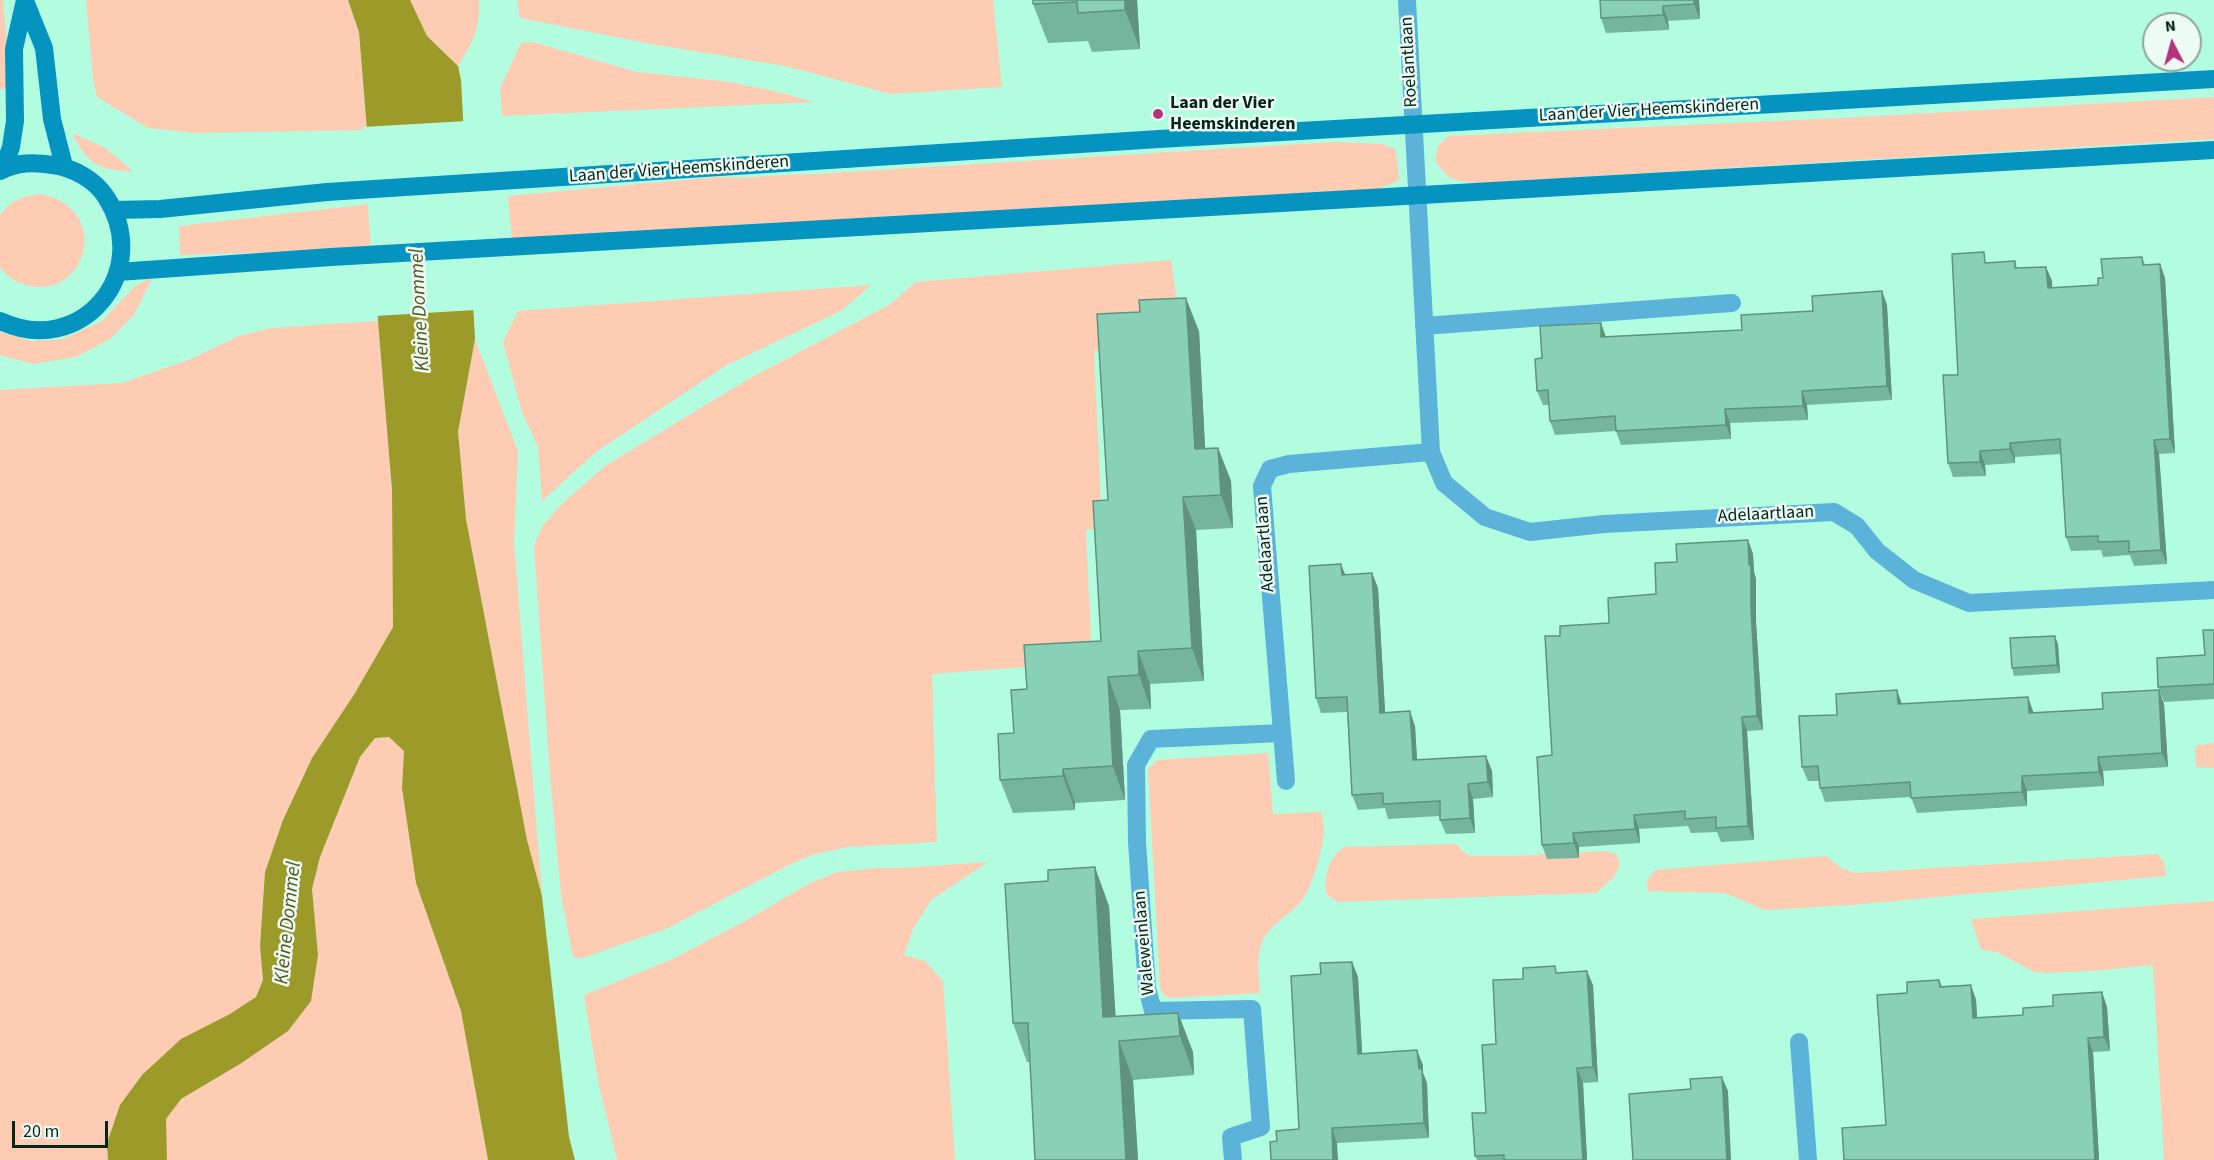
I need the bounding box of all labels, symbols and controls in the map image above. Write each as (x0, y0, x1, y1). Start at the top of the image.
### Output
north arrow (2142, 12, 2202, 72)
text: N (2164, 15, 2177, 38)
street label: Roelantlaan (1397, 16, 1423, 108)
place label: Laan der Vier Heemskinderen (1170, 93, 1296, 136)
street label: Laan der Vier Heemskinderen (1538, 94, 1760, 128)
marker: Laan der Vier Heemskinderen (1151, 107, 1165, 121)
street label: Laan der Vier Heemskinderen (568, 152, 790, 188)
water label: Kleine Dommel (406, 248, 436, 372)
street label: Adelaartlaan (1252, 495, 1280, 593)
street label: Adelaartlaan (1717, 502, 1815, 528)
water label: Kleine Dommel (271, 860, 307, 986)
street label: Waleweinlaan (1130, 890, 1160, 996)
scale bar (15, 1109, 111, 1147)
text: 20 m (23, 1119, 59, 1144)

